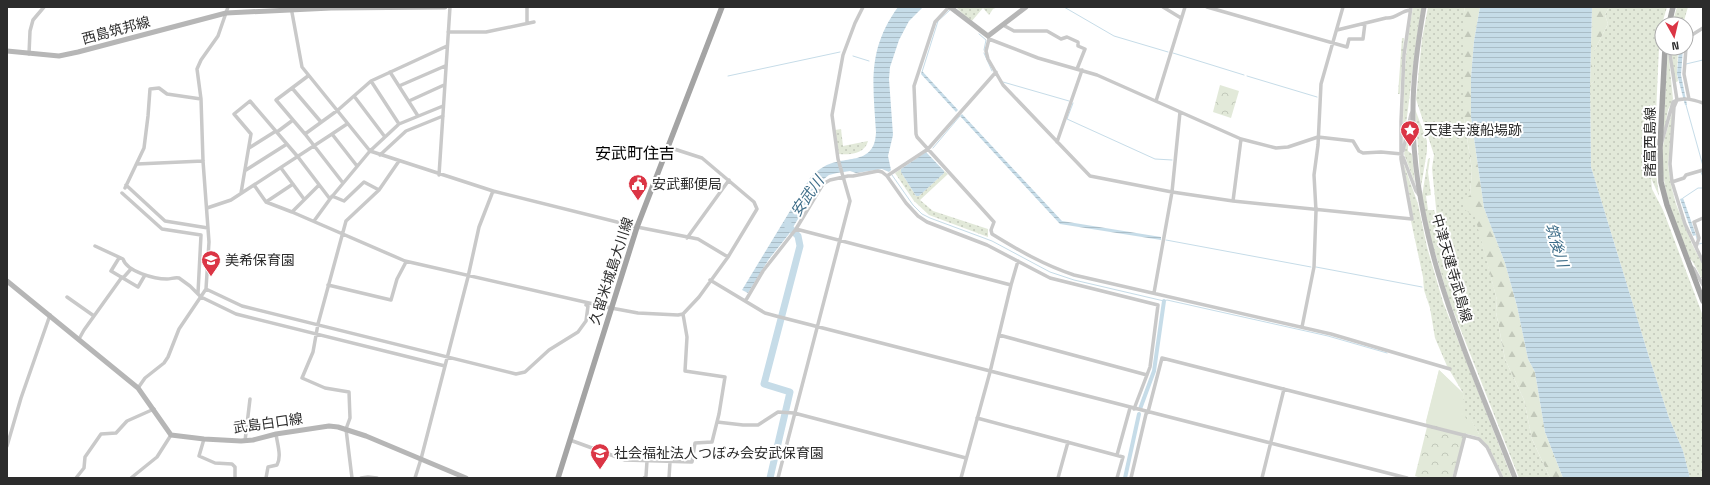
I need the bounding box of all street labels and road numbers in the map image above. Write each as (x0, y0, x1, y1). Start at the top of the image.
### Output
street label: 西島筑邦線 (80, 12, 152, 48)
street label: 諸富西島線 (1641, 107, 1659, 177)
street label: 中津天建寺武島線 (1428, 212, 1476, 324)
street label: 久留米城島大川線 (585, 215, 637, 327)
street label: 武島白口線 (232, 409, 304, 437)

